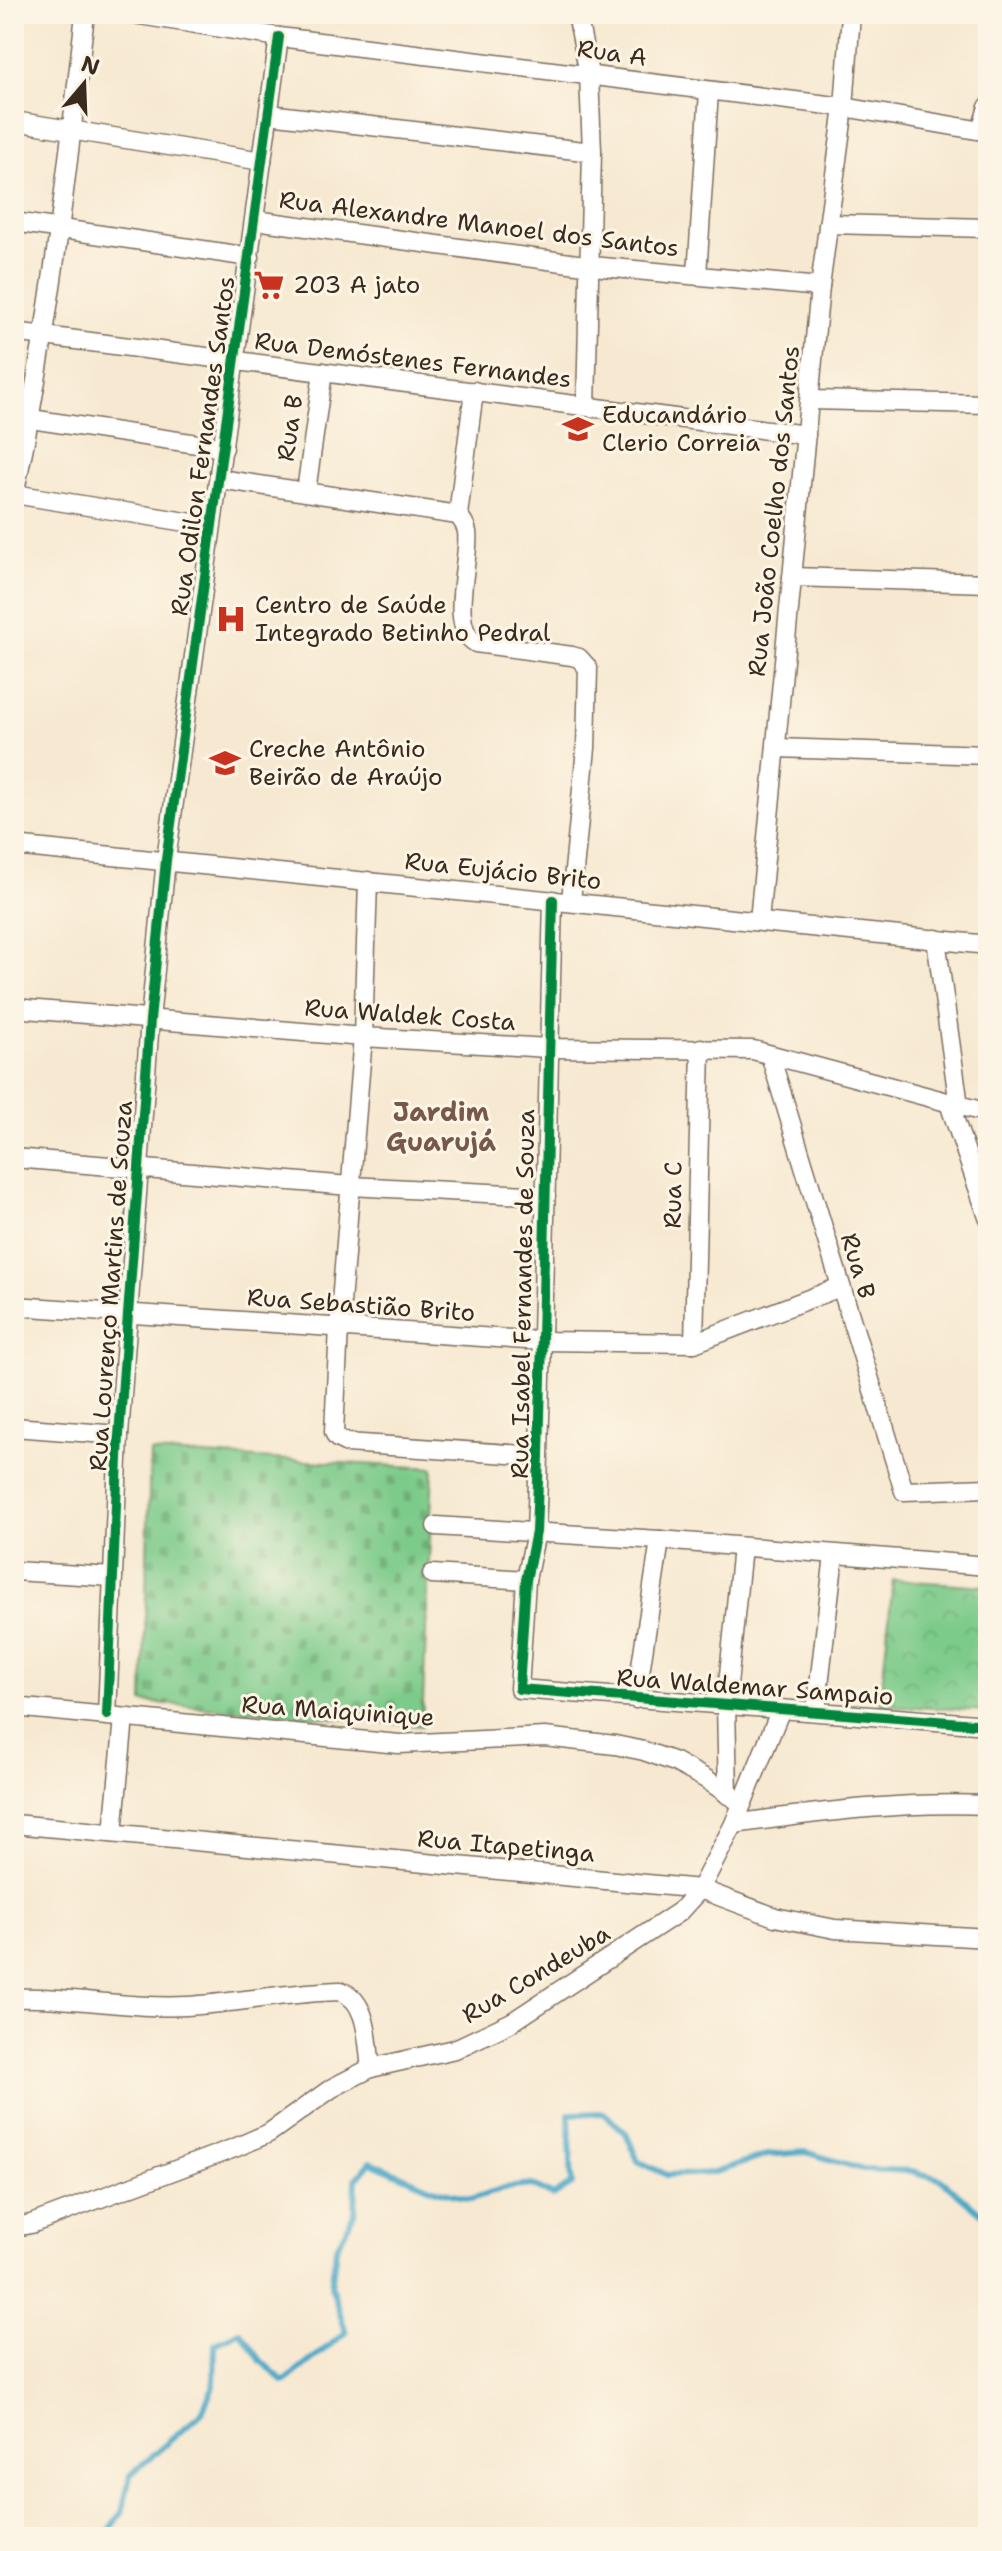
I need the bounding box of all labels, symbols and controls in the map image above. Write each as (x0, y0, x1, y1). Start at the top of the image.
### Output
street label: Rua A (575, 32, 649, 74)
north arrow (44, 44, 124, 124)
text: N (77, 49, 103, 82)
street label: Rua Alexandre Manoel dos Santos (277, 184, 681, 264)
supermarket icon: 203 A jato (252, 268, 286, 302)
place label: 203 A jato (293, 269, 420, 301)
street label: Rua Odilon Fernandes Santos (163, 274, 243, 618)
street label: Rua Demóstenes Fernandes (253, 325, 573, 395)
street label: Rua João Coelho dos Santos (741, 344, 807, 678)
street label: Rua B (269, 393, 311, 463)
place label: Educandário Clerio Correia (602, 399, 760, 459)
school or university icon: Educandário Clerio Correia (561, 412, 595, 446)
place label: Centro de Saúde Integrado Betinho Pedral (255, 589, 551, 649)
hospital icon: Centro de Saúde Integrado Betinho Pedral (214, 602, 248, 636)
place label: Creche Antônio Beirão de Araújo (249, 733, 443, 793)
school or university icon: Creche Antônio Beirão de Araújo (208, 746, 242, 780)
street label: Rua Eujácio Brito (403, 845, 603, 897)
street label: Rua Waldek Costa (303, 992, 517, 1038)
district label: Jardim Guarujá (386, 1094, 496, 1159)
street label: Rua Lourenço Martins de Souza (82, 1100, 140, 1472)
street label: Rua Isabel Fernandes de Souza (504, 1109, 542, 1479)
street label: Rua C (656, 1161, 690, 1229)
street label: Rua B (833, 1229, 883, 1303)
street label: Rua Sebastião Brito (246, 1281, 476, 1329)
street label: Rua Waldemar Sampaio (615, 1661, 895, 1713)
street label: Rua Maiquinique (240, 1688, 436, 1734)
street label: Rua Itapetinga (416, 1822, 596, 1870)
street label: Rua Condeuba (456, 1917, 616, 2031)

